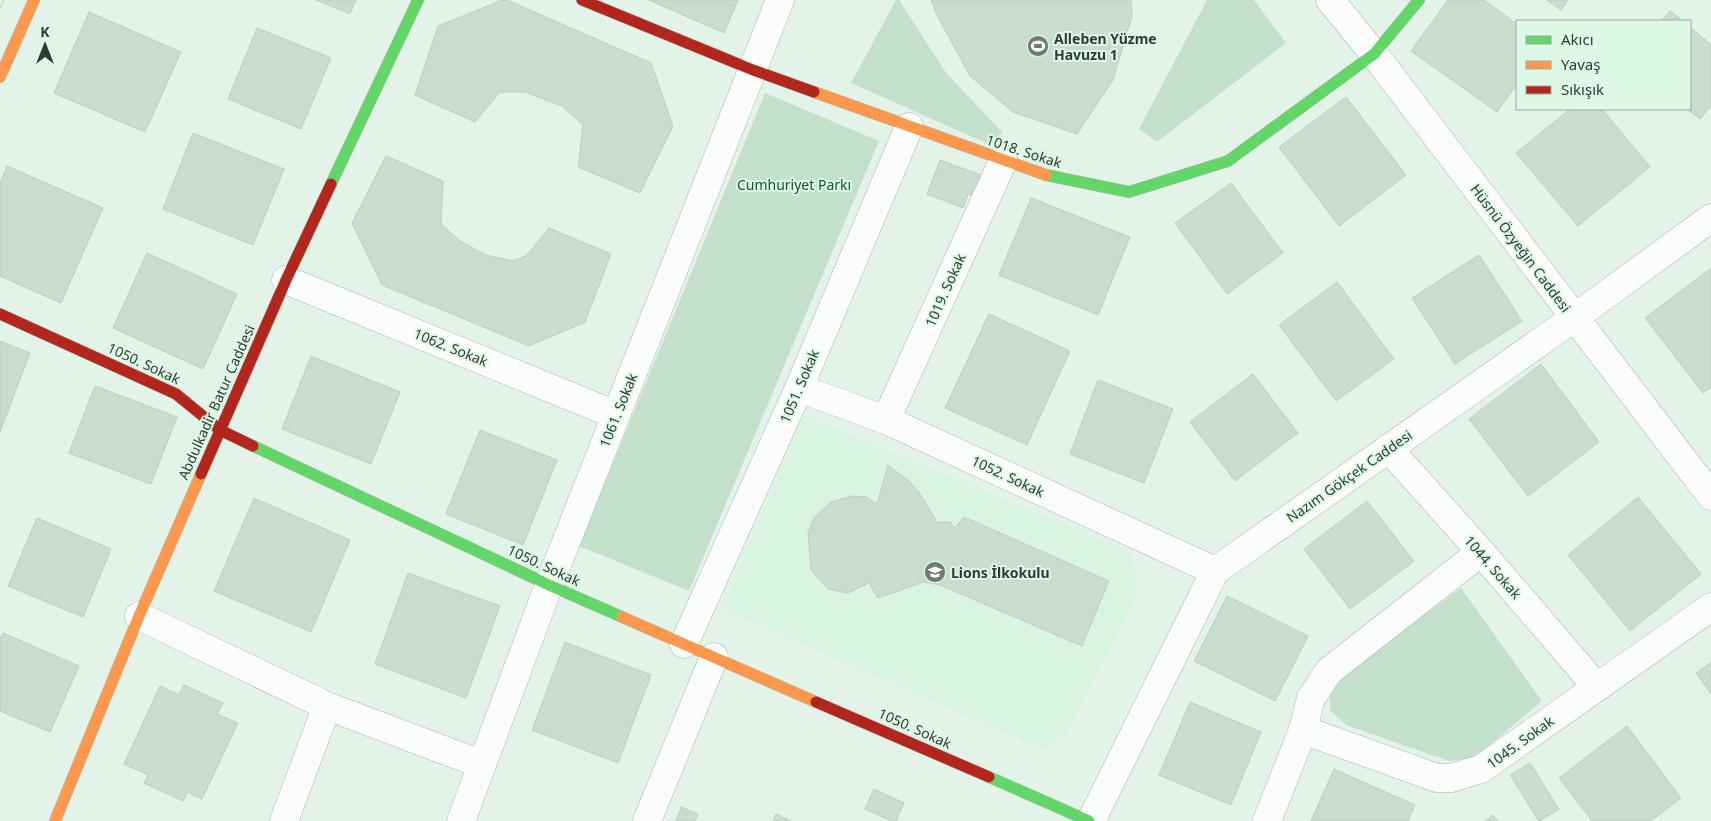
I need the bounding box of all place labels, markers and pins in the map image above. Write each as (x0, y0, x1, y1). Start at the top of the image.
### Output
place label: Alleben Yüzme Havuzu 1 (1054, 29, 1157, 64)
sports icon: Alleben Yüzme Havuzu 1 (1026, 34, 1050, 58)
school or university icon: Lions İlkokulu (923, 560, 947, 584)
place label: Lions İlkokulu (951, 563, 1050, 582)

